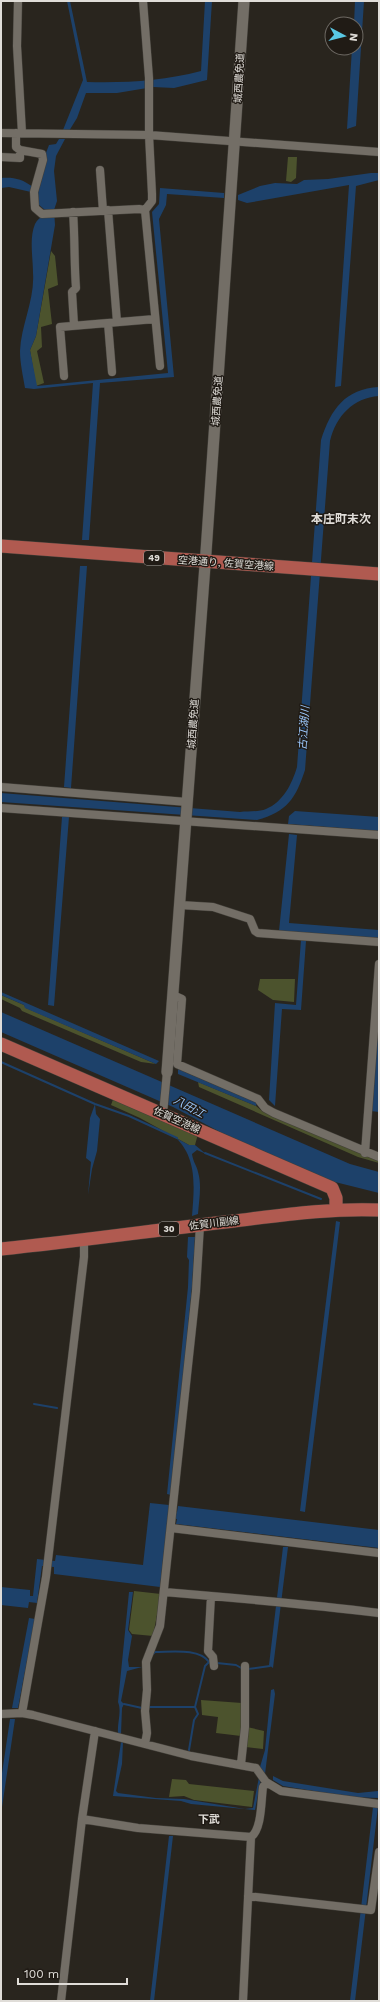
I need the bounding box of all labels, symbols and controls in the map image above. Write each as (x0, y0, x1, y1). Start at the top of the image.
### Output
north arrow (324, 16, 364, 56)
text: N (346, 32, 360, 42)
street label: 城西農免道 (232, 53, 246, 103)
street label: 城西農免道 (210, 376, 224, 426)
district label: 本庄町末次 (311, 512, 371, 526)
road number: 49 (144, 551, 164, 565)
street label: 空港通り, 佐賀空港線 (178, 554, 274, 572)
street label: 城西農免道 (186, 699, 200, 749)
water label: 古江湖川 (296, 705, 312, 750)
water label: 八田江 (171, 1094, 208, 1121)
street label: 佐賀空港線 (152, 1105, 202, 1135)
street label: 佐賀川副線 (189, 1214, 239, 1232)
road number: 30 (159, 1222, 179, 1236)
district label: 下武 (198, 1813, 220, 1826)
scale bar (18, 1960, 127, 1986)
text: 100 m (24, 1967, 59, 1981)

